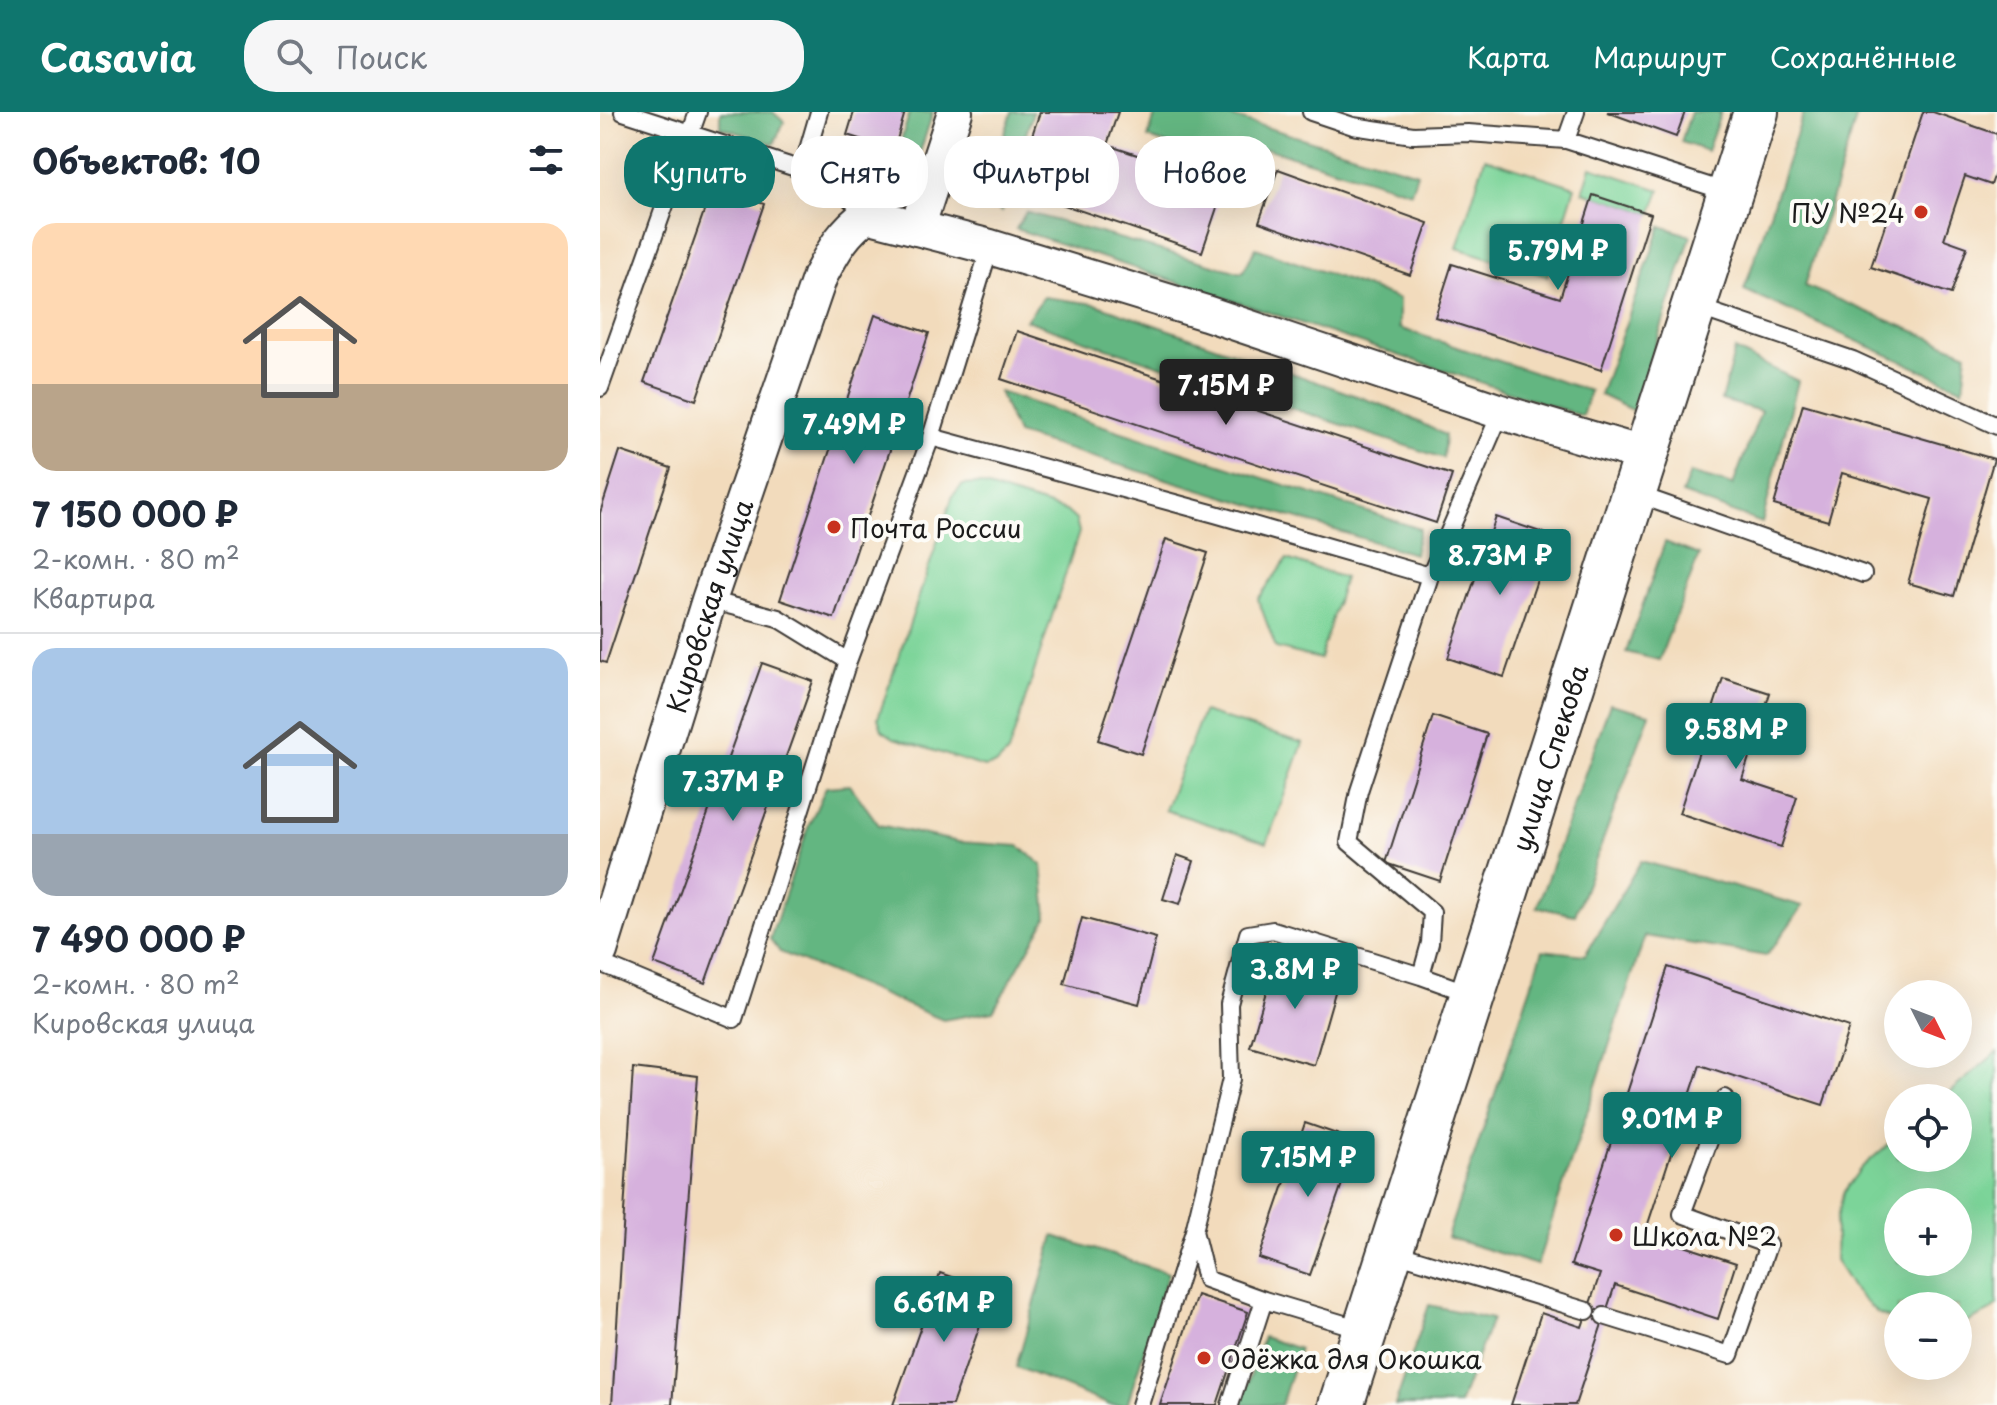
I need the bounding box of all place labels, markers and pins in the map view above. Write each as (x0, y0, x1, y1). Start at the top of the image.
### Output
place label: ПУ №24 (1791, 193, 1905, 232)
marker: ПУ №24 (1912, 203, 1930, 221)
pin: 5.79M ₽ (1484, 224, 1632, 292)
pin: 7.15M ₽ (1152, 359, 1300, 427)
pin: 7.49M ₽ (780, 398, 928, 466)
place label: Почта России (850, 508, 1021, 547)
marker: Почта России (825, 518, 843, 536)
pin: 8.73M ₽ (1426, 529, 1574, 597)
pin: 9.58M ₽ (1662, 703, 1810, 771)
pin: 7.37M ₽ (659, 755, 807, 823)
pin: 3.8M ₽ (1230, 943, 1360, 1011)
pin: 9.01M ₽ (1598, 1092, 1746, 1160)
pin: 7.15M ₽ (1234, 1131, 1382, 1199)
place label: Школа №2 (1632, 1216, 1777, 1255)
marker: Школа №2 (1607, 1226, 1625, 1244)
pin: 6.61M ₽ (870, 1276, 1018, 1344)
place label: Одёжка для Окошка (1220, 1339, 1482, 1378)
marker: Одёжка для Окошка (1195, 1349, 1213, 1367)

